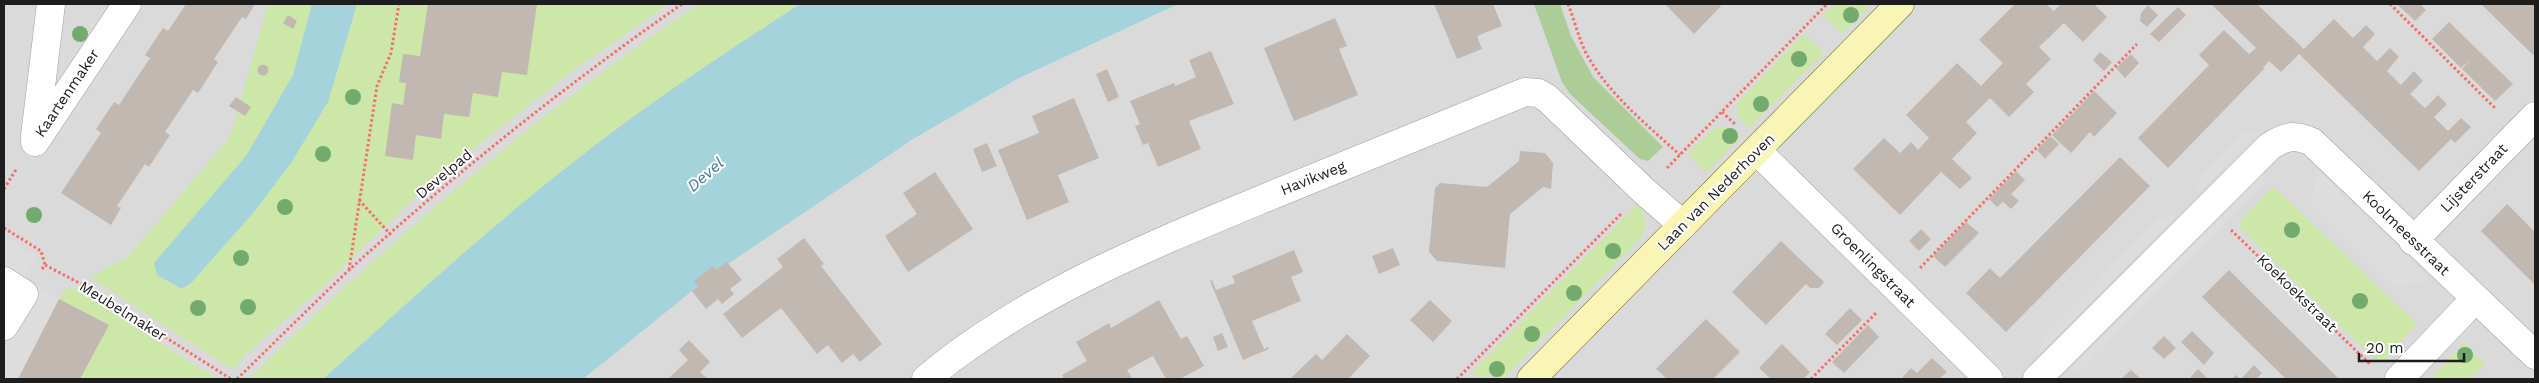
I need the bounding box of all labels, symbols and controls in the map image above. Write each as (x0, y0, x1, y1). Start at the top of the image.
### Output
street label: Kaartenmaker (31, 46, 103, 140)
street label: Laan van Nederhoven (1654, 130, 1778, 254)
street label: Lijsterstraat (2437, 139, 2512, 216)
street label: Develpad (412, 145, 476, 203)
water label: Devel (683, 153, 728, 195)
street label: Havikweg (1278, 157, 1348, 199)
street label: Koolmeesstraat (2359, 187, 2454, 280)
street label: Groenlingstraat (1827, 219, 1920, 312)
street label: Koekoekstraat (2253, 250, 2341, 336)
street label: Meubelmaker (76, 277, 170, 345)
scale bar (2359, 330, 2464, 362)
text: 20 m (2366, 339, 2404, 357)

